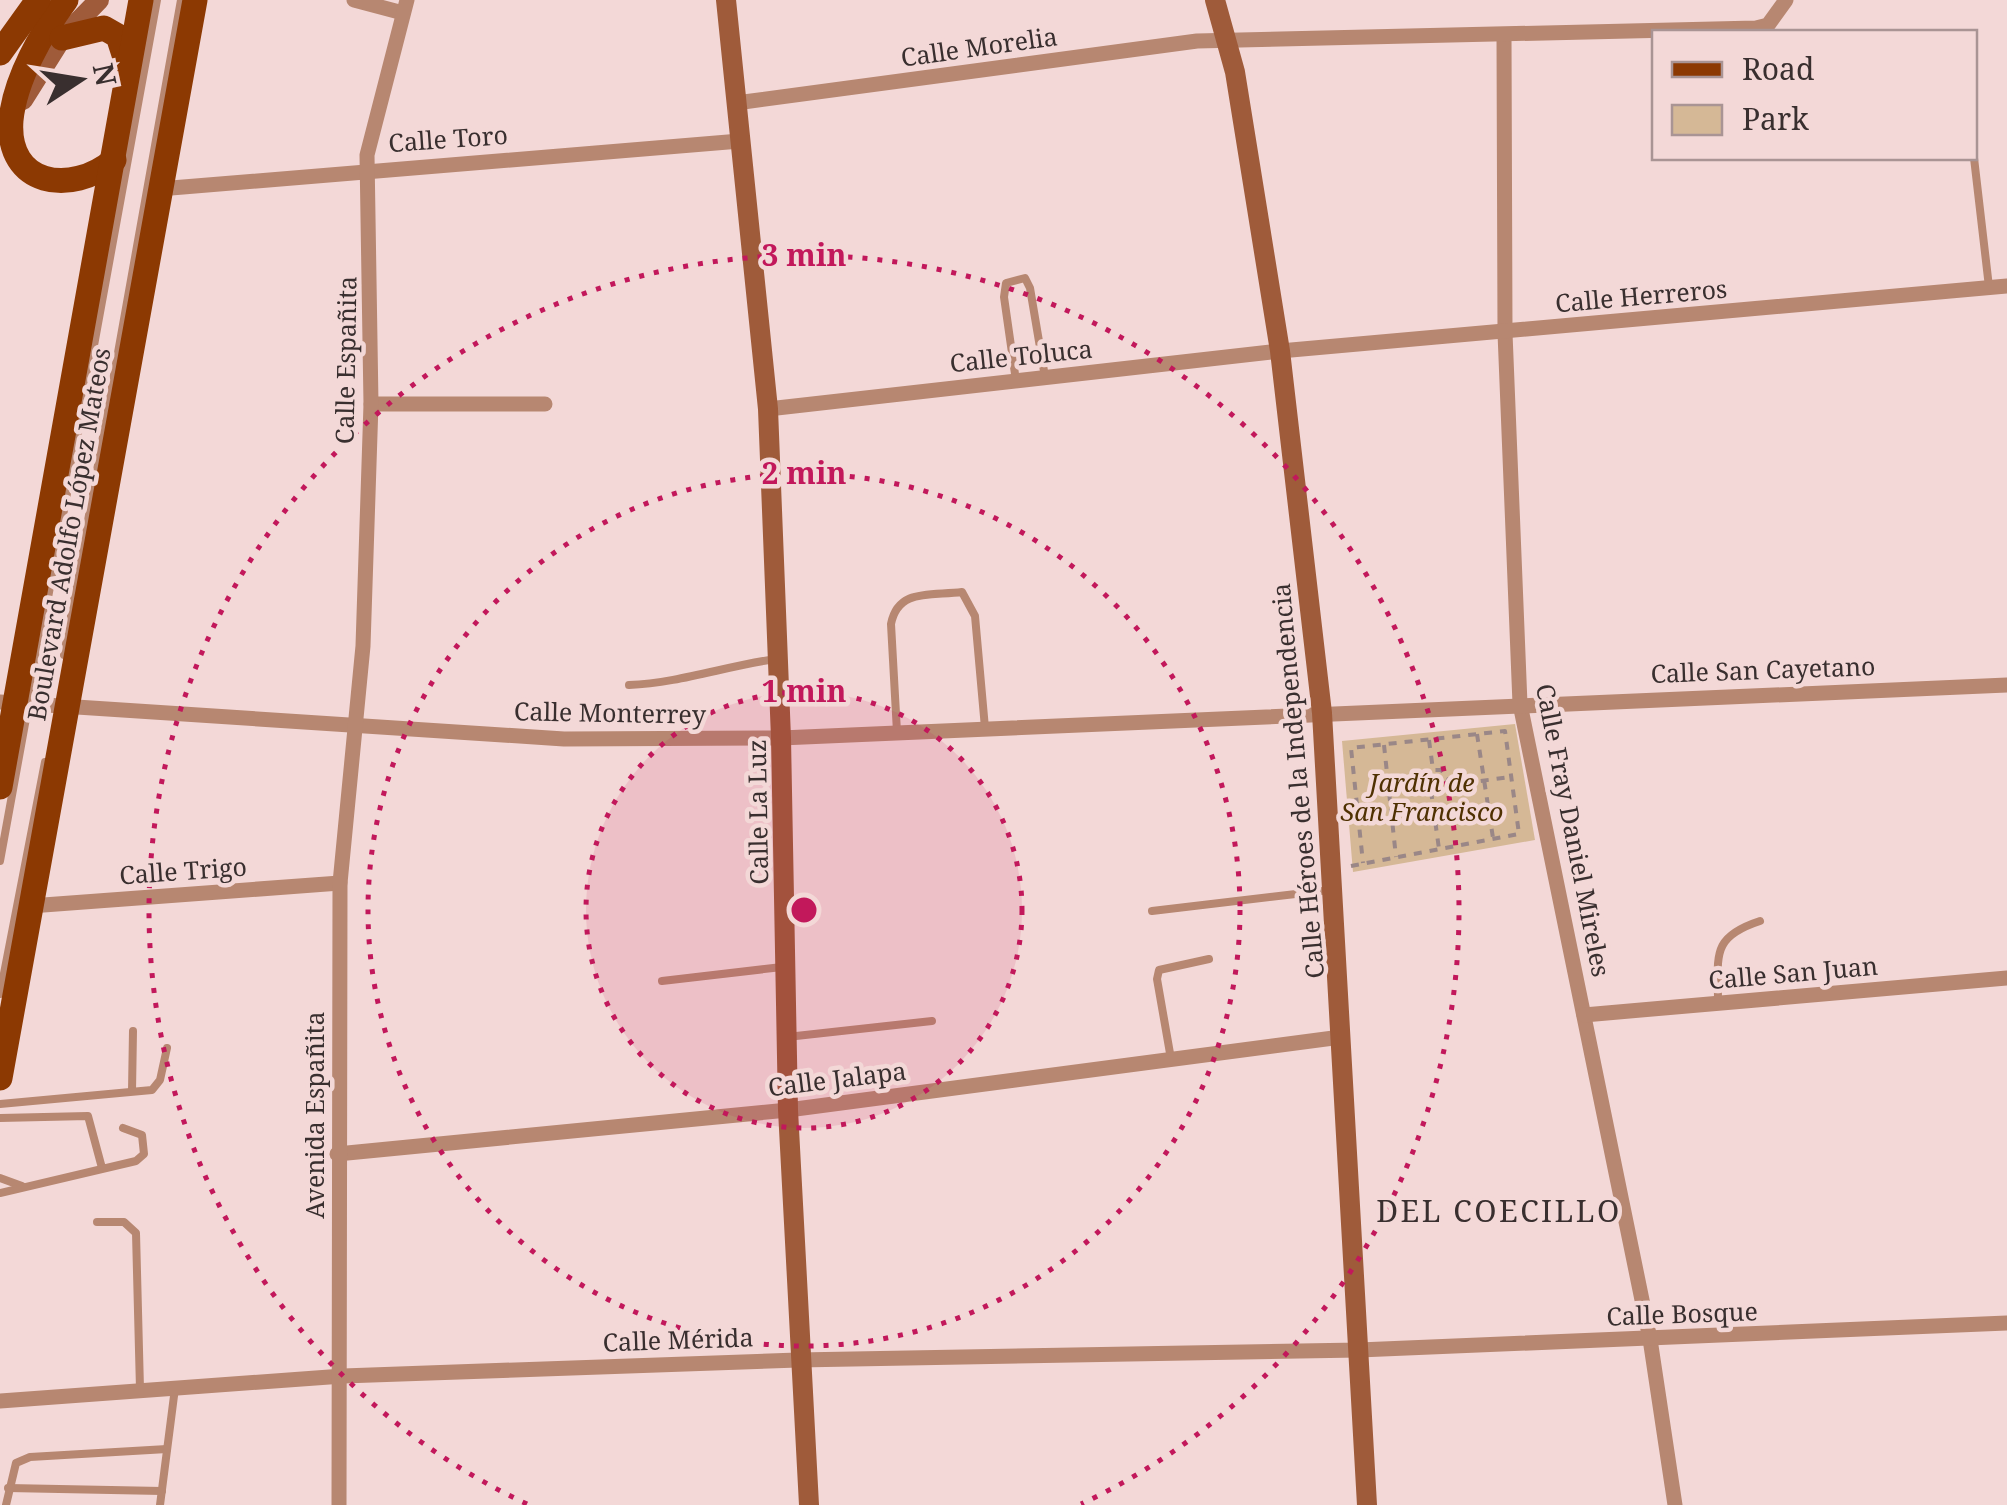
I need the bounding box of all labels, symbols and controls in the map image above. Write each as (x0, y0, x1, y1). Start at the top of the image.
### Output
street label: Calle Morelia (899, 18, 1059, 74)
north arrow (30, 30, 130, 130)
legend (1652, 30, 1977, 160)
text: Road (1742, 48, 1814, 89)
text: N (85, 60, 126, 89)
text: Park (1742, 98, 1809, 139)
street label: Calle Toro (387, 117, 509, 159)
text: 3 min (762, 234, 846, 275)
street label: Calle Herreros (1554, 271, 1728, 319)
street label: Calle Españita (327, 276, 363, 444)
street label: Calle Toluca (948, 331, 1094, 379)
street label: Boulevard Adolfo López Mateos (18, 345, 118, 723)
text: 2 min (762, 452, 846, 493)
street label: Calle Héroes de la Independencia (1263, 582, 1331, 980)
street label: Calle San Cayetano (1650, 648, 1876, 690)
text: 1 min (762, 670, 846, 711)
street label: Calle Fray Daniel Mireles (1529, 680, 1619, 980)
street label: Calle Monterrey (514, 693, 707, 731)
street label: Calle La Luz (739, 739, 775, 885)
park label: Jardín de San Francisco (1341, 765, 1503, 828)
street label: Calle Trigo (118, 849, 248, 891)
centre of rings (786, 892, 822, 928)
street label: Calle San Juan (1707, 948, 1879, 996)
street label: Avenida Españita (297, 1011, 331, 1219)
street label: Calle Jalapa (766, 1053, 908, 1103)
district label: DEL COECILLO (1376, 1190, 1622, 1231)
street label: Calle Bosque (1606, 1293, 1758, 1333)
street label: Calle Mérida (602, 1319, 754, 1359)

